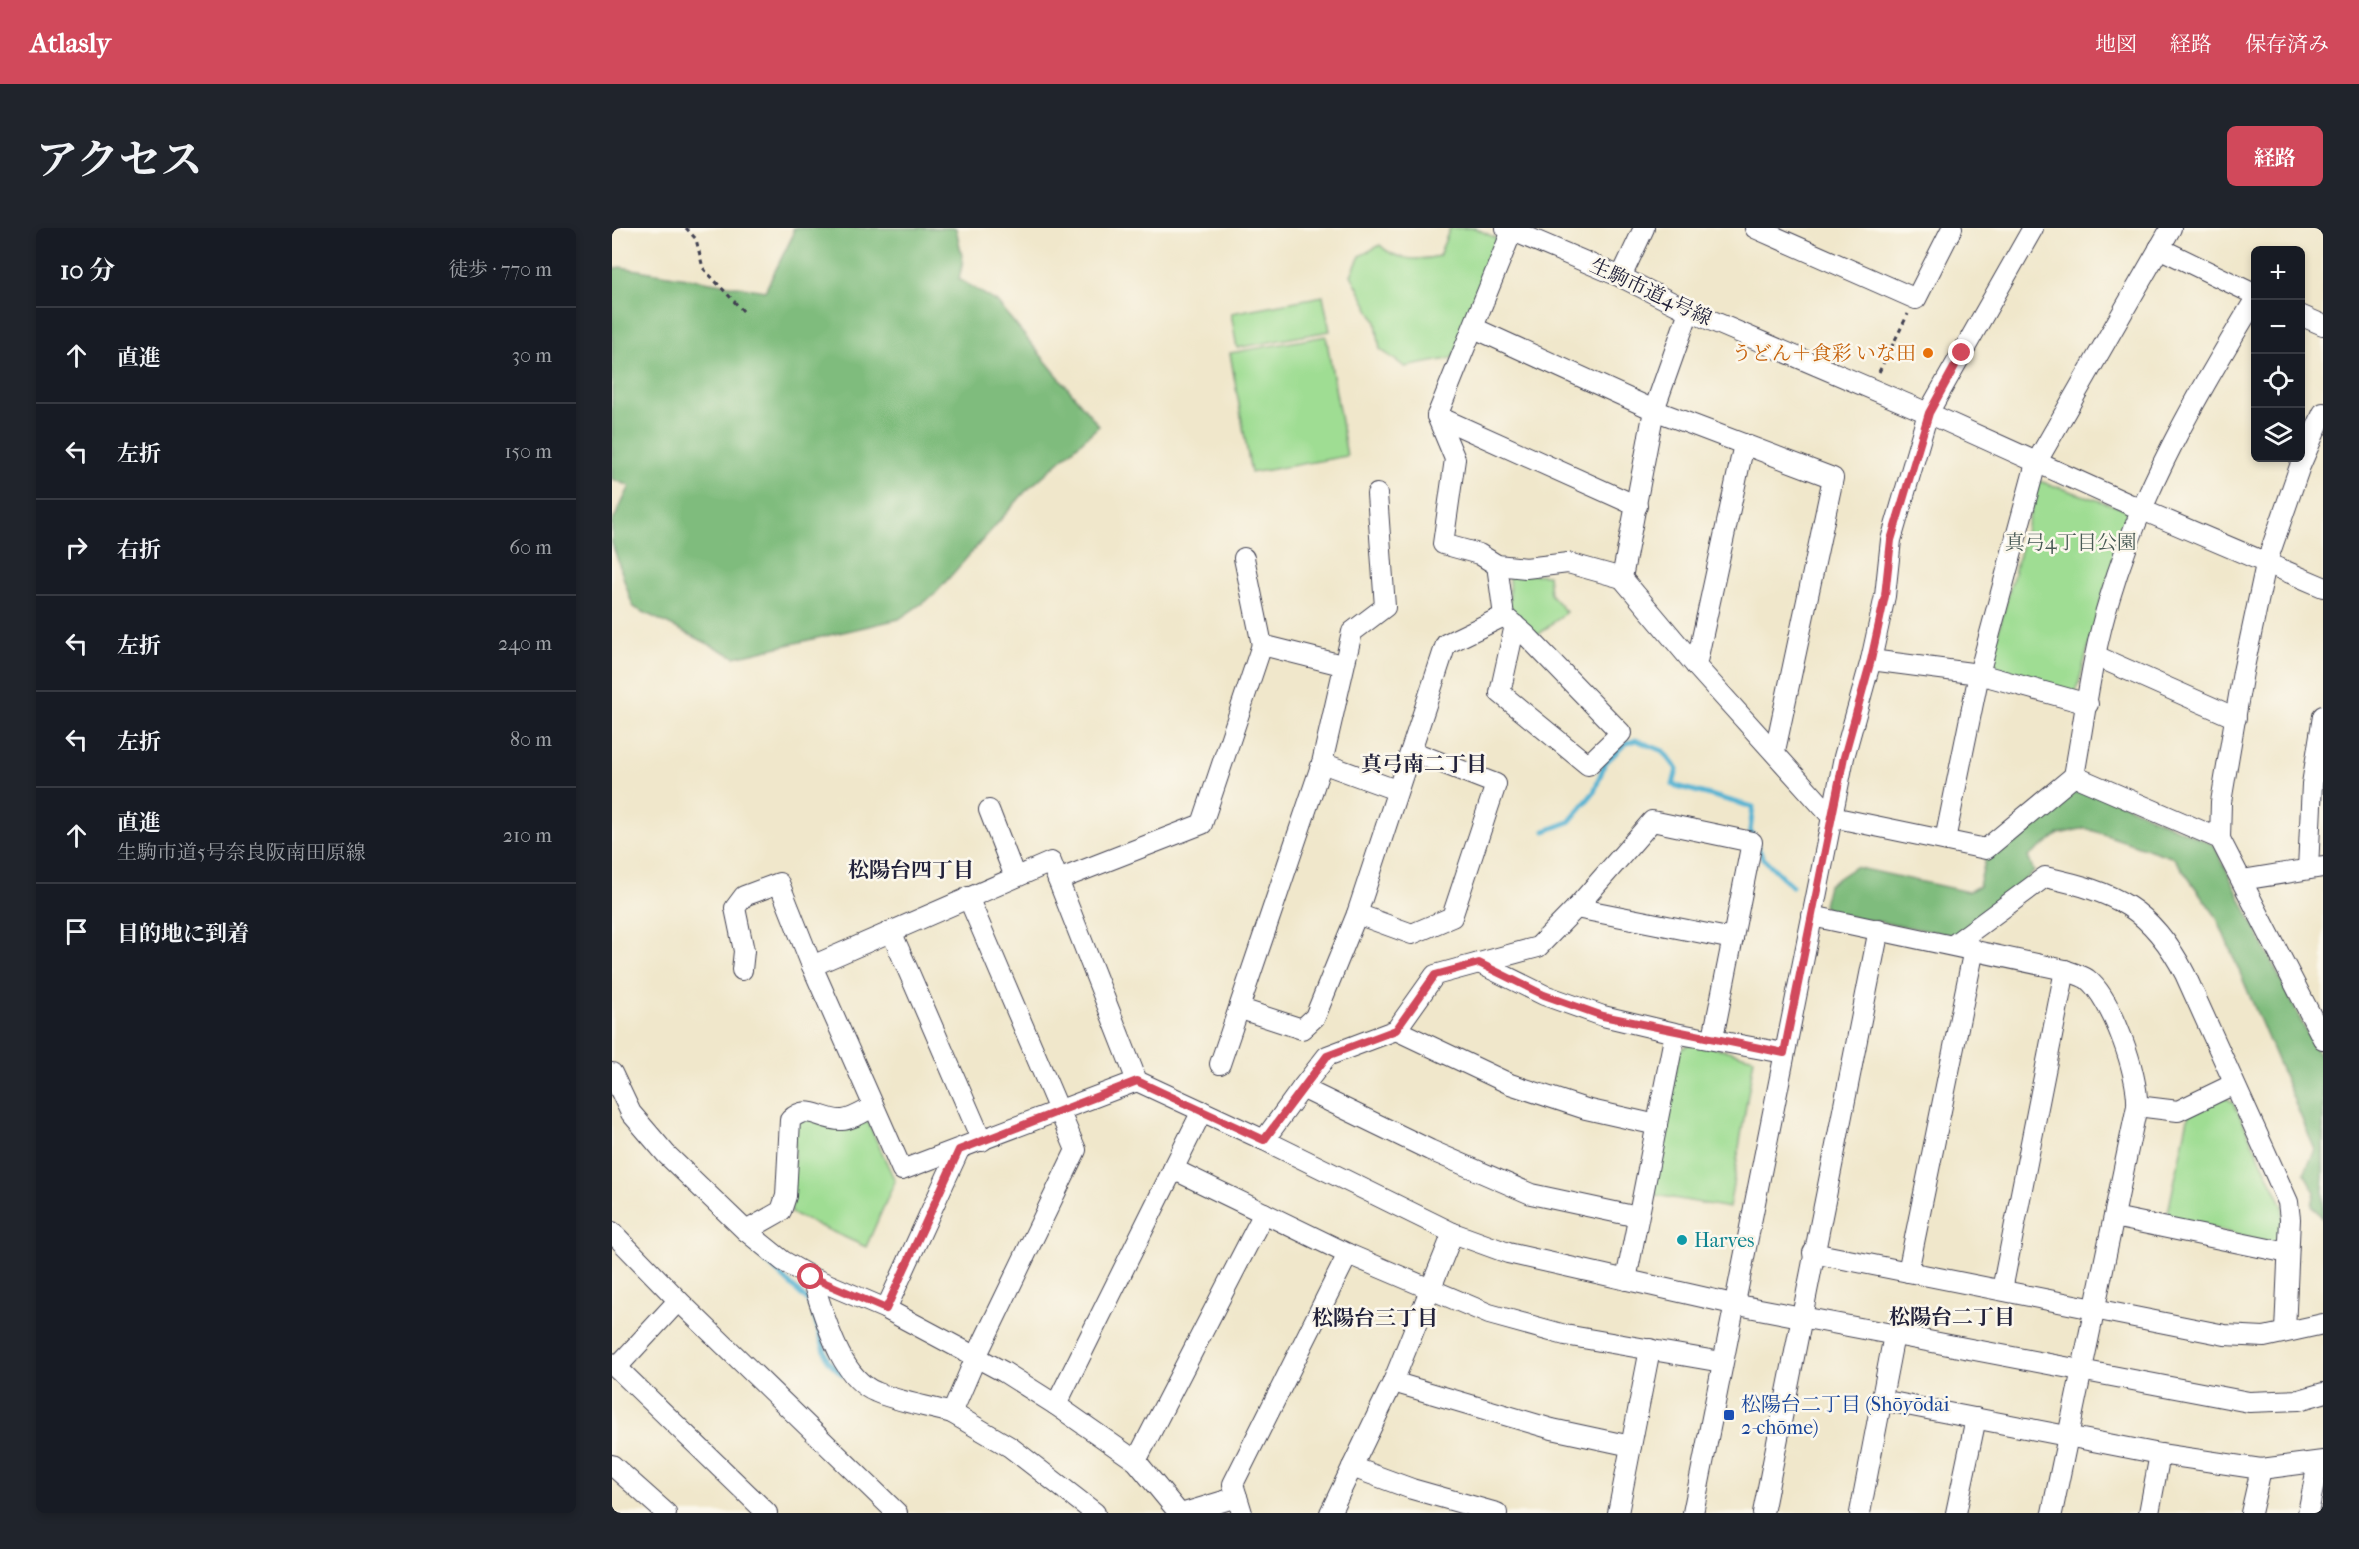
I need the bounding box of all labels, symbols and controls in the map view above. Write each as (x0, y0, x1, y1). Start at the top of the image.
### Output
text: Atlasly (30, 26, 111, 59)
text: 地図 (2095, 32, 2137, 56)
text: 経路 (2170, 32, 2212, 56)
text: 保存済み (2245, 32, 2329, 56)
button: 経路 (2227, 126, 2323, 186)
text: アクセス (36, 136, 203, 185)
map controls (2251, 246, 2305, 462)
button: + (2251, 246, 2305, 300)
street label: 生駒市道4号線 (1586, 254, 1716, 330)
text: 10 分 (60, 255, 115, 286)
text: 徒歩 · 770 m (448, 258, 552, 281)
button: − (2251, 300, 2305, 354)
icon: ahead (60, 339, 93, 372)
route end (1948, 339, 1974, 365)
place label: うどん＋食彩 いな田 (1732, 342, 1916, 365)
text: 30 m (512, 344, 552, 367)
text: 直進 (117, 345, 161, 371)
marker: うどん＋食彩 いな田 (1921, 346, 1935, 360)
button: locate (2251, 354, 2305, 408)
button: layers (2251, 408, 2305, 462)
icon: left (60, 435, 93, 468)
text: 150 m (504, 440, 552, 463)
text: 左折 (117, 441, 161, 467)
icon: right (60, 531, 93, 564)
park label: 真弓4丁目公園 (2005, 531, 2137, 554)
text: 60 m (509, 536, 552, 559)
text: 右折 (117, 537, 161, 563)
icon: left (60, 627, 93, 660)
text: 240 m (498, 632, 552, 655)
text: 左折 (117, 633, 161, 659)
icon: left (60, 723, 93, 756)
text: 80 m (510, 728, 552, 751)
text: 左折 (117, 729, 161, 755)
district label: 真弓南二丁目 (1361, 752, 1487, 776)
text: 直進 (117, 810, 161, 836)
icon: ahead (60, 819, 93, 852)
text: 210 m (503, 824, 552, 847)
text: 生駒市道5号奈良阪南田原線 (117, 841, 366, 864)
district label: 松陽台四丁目 (848, 858, 974, 882)
icon: arrive (60, 915, 93, 948)
text: 目的地に到着 (117, 921, 249, 947)
place label: Harves (1694, 1229, 1754, 1252)
marker: Harves (1675, 1233, 1689, 1247)
route start (797, 1263, 823, 1289)
district label: 松陽台二丁目 (1889, 1305, 2015, 1329)
district label: 松陽台三丁目 (1312, 1306, 1438, 1330)
place label: 松陽台二丁目 (Shōyōdai 2-chōme) (1741, 1393, 1949, 1439)
marker: 松陽台二丁目 (Shōyōdai 2-chōme) (1722, 1408, 1736, 1422)

